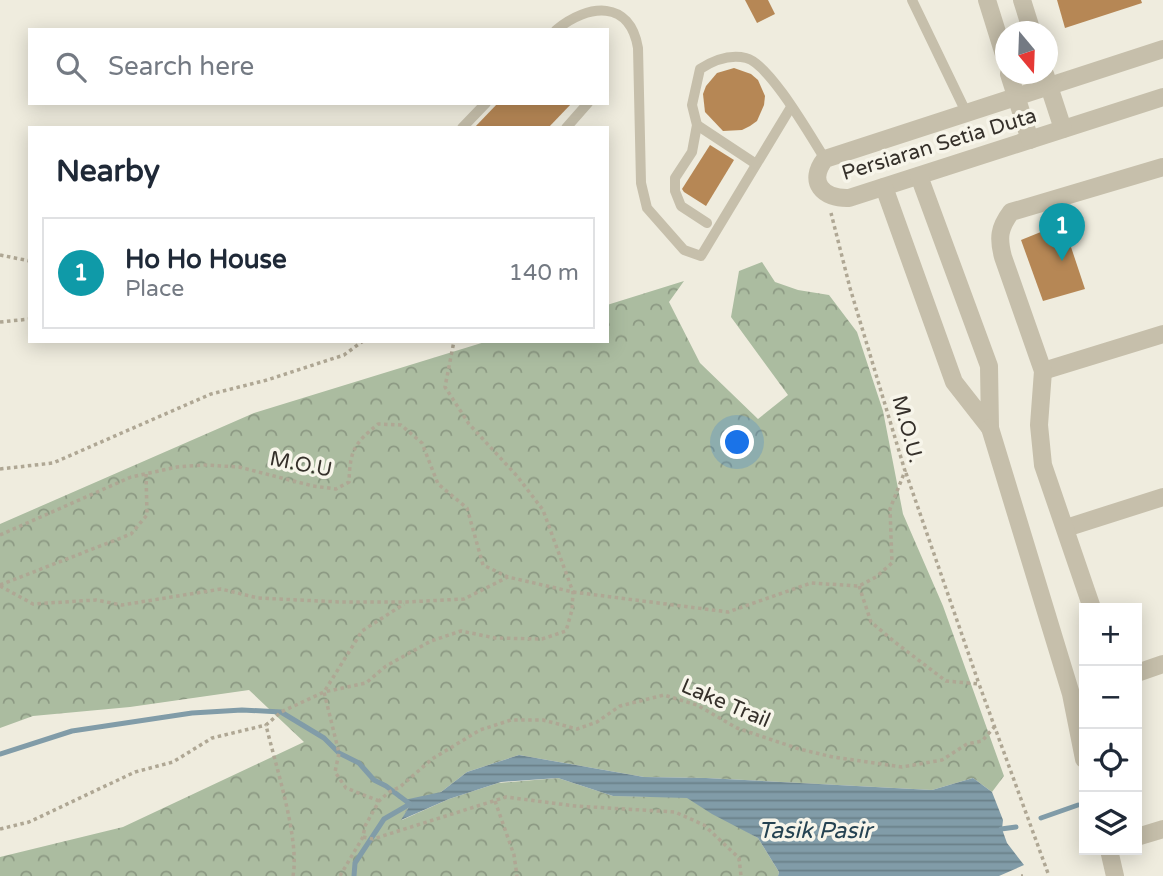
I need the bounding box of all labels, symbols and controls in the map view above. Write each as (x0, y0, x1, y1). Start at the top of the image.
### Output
north arrow (995, 21, 1058, 84)
search box (28, 28, 609, 105)
icon: search (52, 48, 90, 86)
text: Search here (108, 51, 254, 82)
street label: Persiaran Setia Duta (839, 103, 1040, 186)
text: Nearby (56, 153, 160, 190)
pin: 1 (1039, 203, 1085, 261)
text: Ho Ho House (125, 244, 287, 275)
text: 1 (74, 259, 88, 287)
text: 140 m (509, 259, 579, 287)
text: Place (125, 275, 184, 303)
street label: M.O.U. (887, 393, 928, 465)
your location (720, 425, 754, 459)
street label: M.O.U (268, 446, 334, 483)
map controls (1079, 603, 1142, 855)
button: + (1079, 603, 1142, 666)
button: − (1079, 666, 1142, 729)
street label: Lake Trail (677, 674, 774, 733)
button: locate (1079, 729, 1142, 792)
button: layers (1079, 792, 1142, 855)
water label: Tasik Pasir (758, 817, 875, 845)

